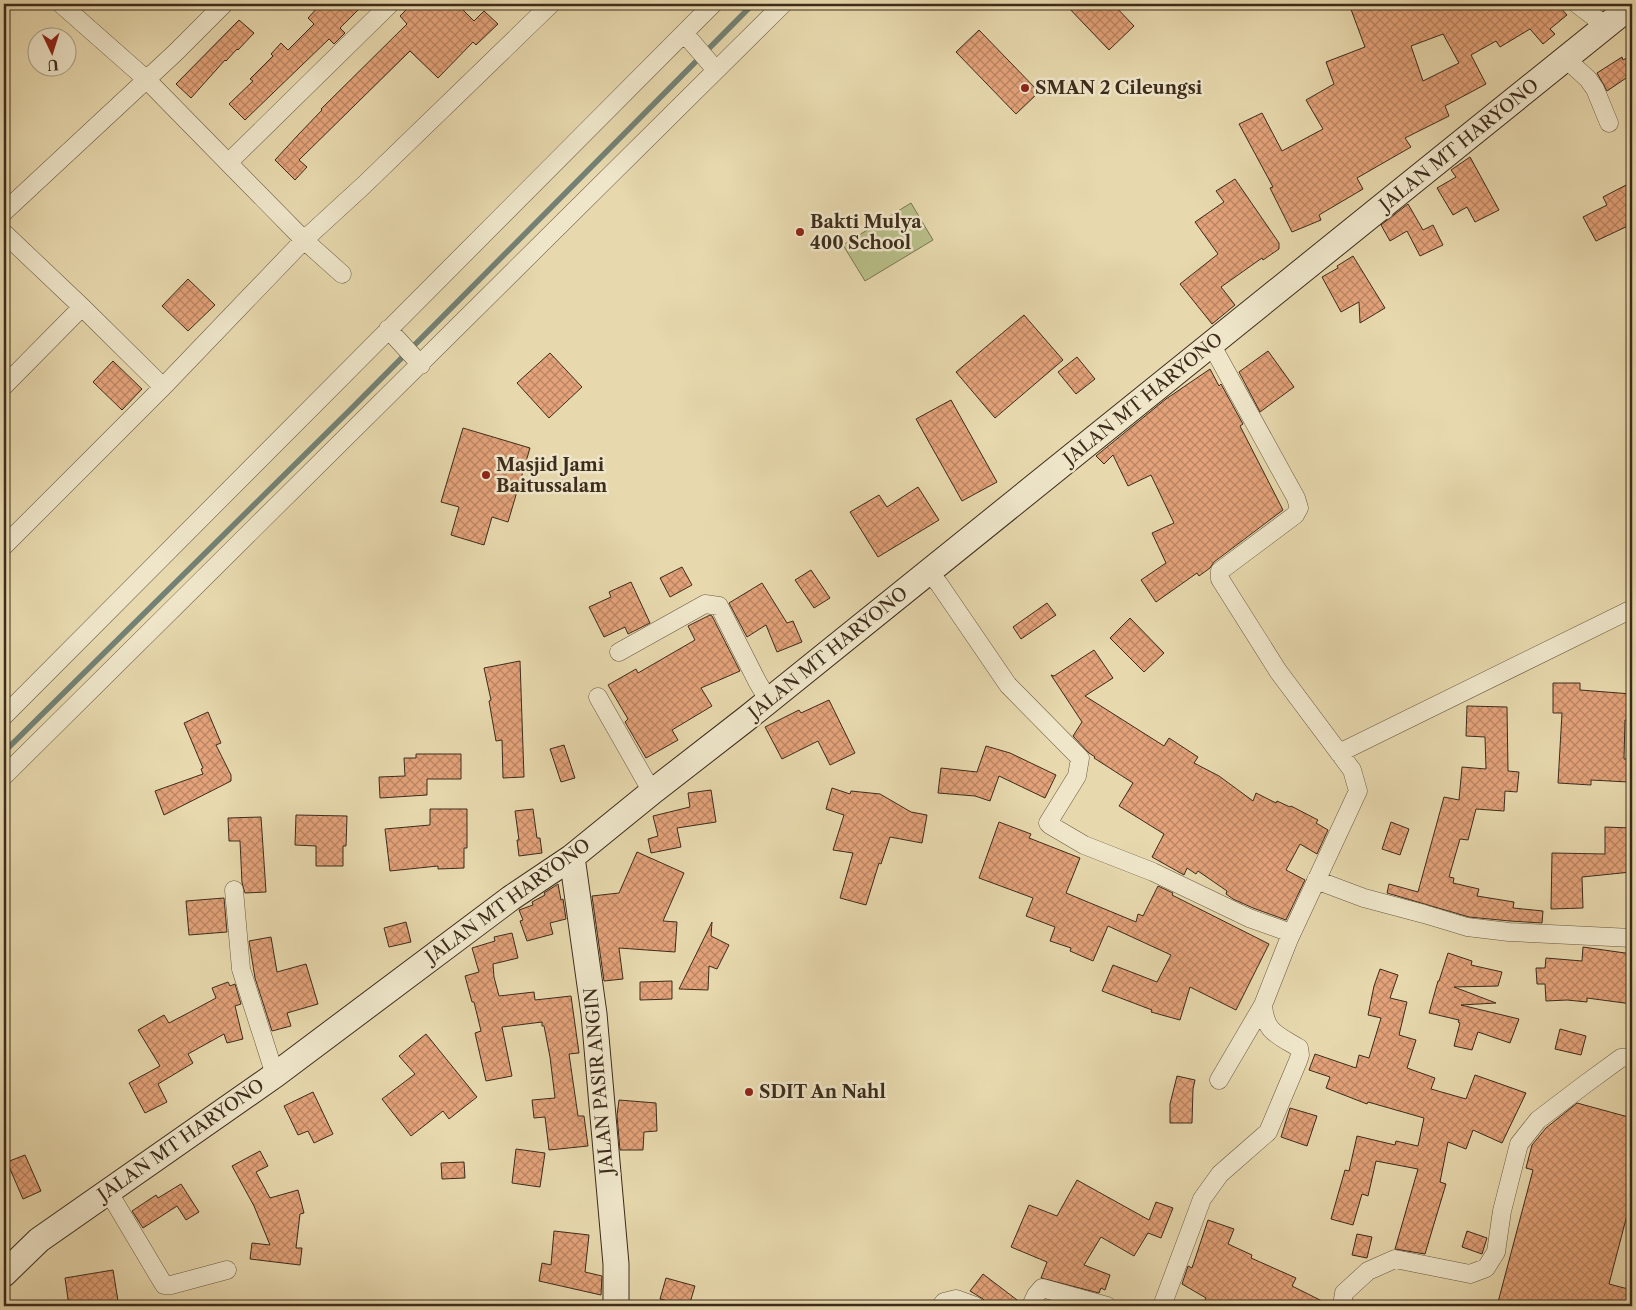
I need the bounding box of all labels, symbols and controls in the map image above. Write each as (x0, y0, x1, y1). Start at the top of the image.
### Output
north arrow (28, 28, 78, 78)
text: U (46, 56, 59, 74)
street label: JALAN MT HARYONO (1373, 74, 1543, 218)
place label: SMAN 2 Cileungsi (1035, 77, 1203, 99)
marker: SMAN 2 Cileungsi (1019, 82, 1031, 94)
place label: Bakti Mulya 400 School (810, 211, 922, 254)
marker: Bakti Mulya 400 School (794, 226, 806, 238)
street label: JALAN MT HARYONO (1057, 328, 1227, 472)
place label: Masjid Jami Baitussalam (496, 454, 607, 497)
marker: Masjid Jami Baitussalam (480, 469, 492, 481)
street label: JALAN MT HARYONO (742, 582, 912, 726)
street label: JALAN MT HARYONO (419, 834, 595, 970)
street label: JALAN PASIR ANGIN (580, 987, 618, 1178)
street label: JALAN MT HARYONO (91, 1074, 269, 1208)
place label: SDIT An Nahl (759, 1081, 886, 1103)
marker: SDIT An Nahl (743, 1086, 755, 1098)

